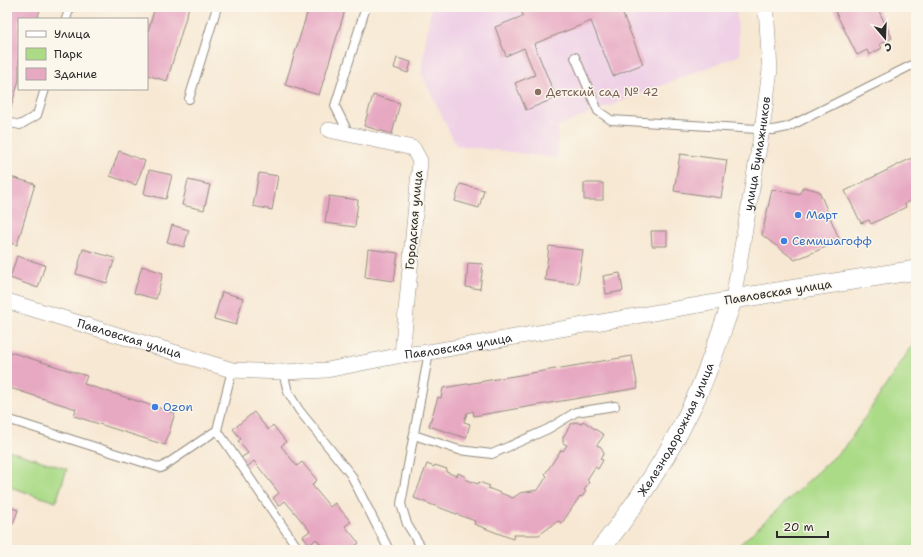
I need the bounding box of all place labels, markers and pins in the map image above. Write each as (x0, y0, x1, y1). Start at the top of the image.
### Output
place label: Детский сад № 42 (546, 84, 659, 100)
marker: Детский сад № 42 (533, 87, 543, 97)
place label: Март (806, 207, 838, 223)
marker: Март (793, 210, 803, 220)
place label: Семишагофф (792, 233, 872, 249)
marker: Семишагофф (779, 236, 789, 246)
place label: Ozon (163, 399, 193, 415)
marker: Ozon (150, 402, 160, 412)

